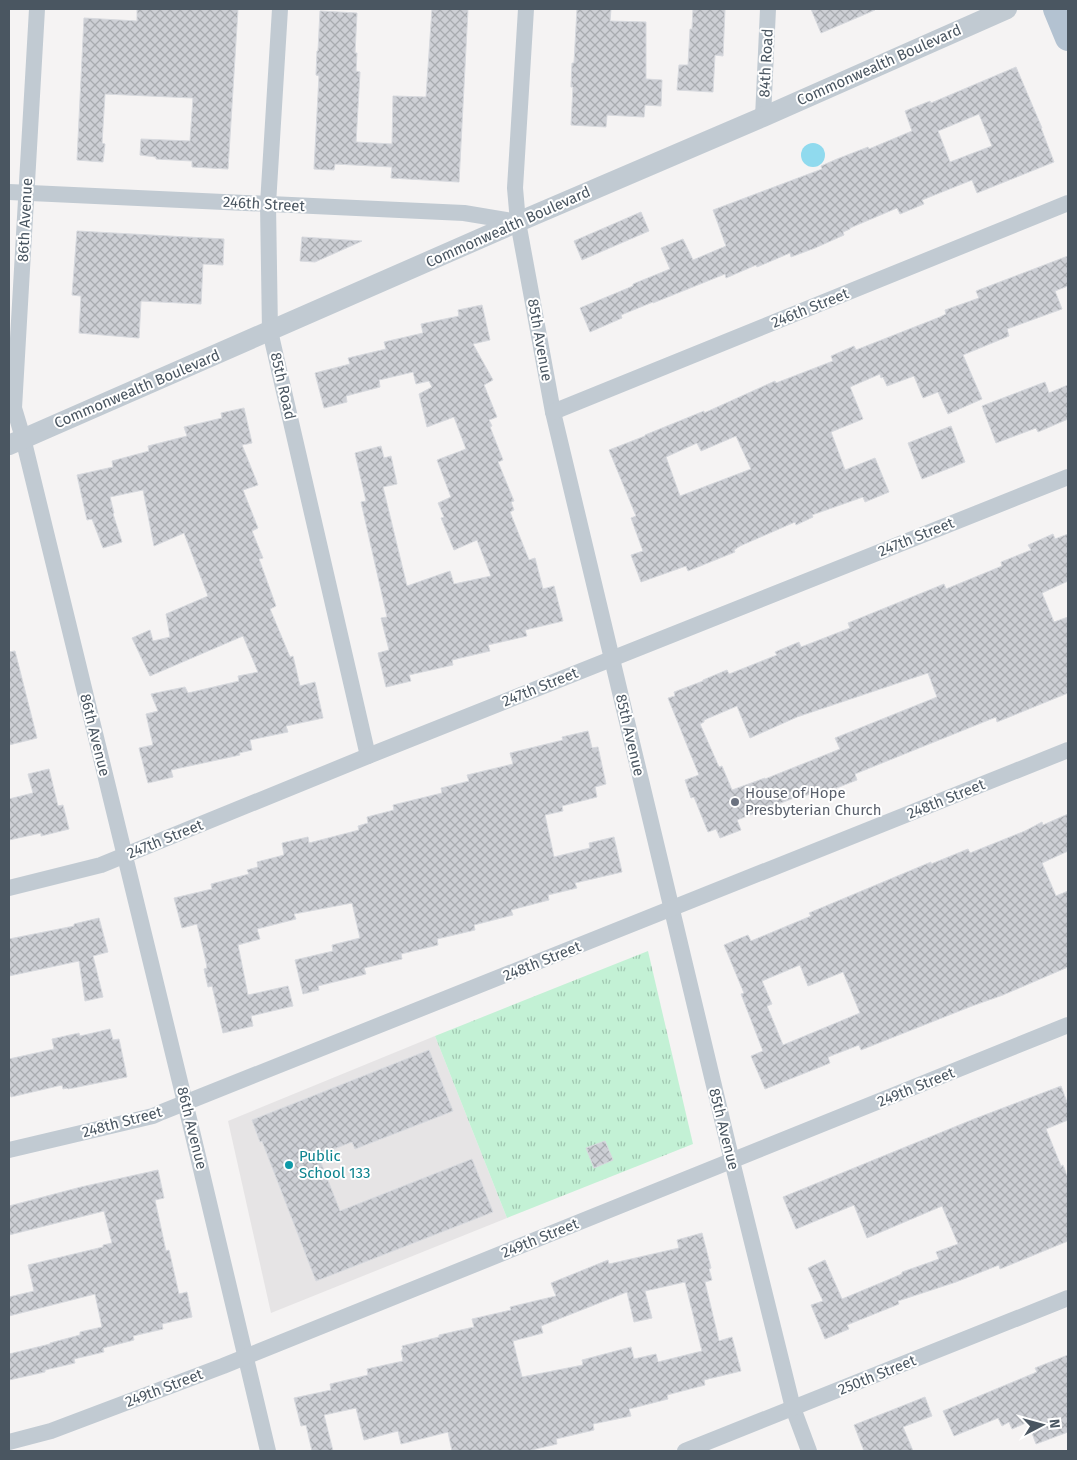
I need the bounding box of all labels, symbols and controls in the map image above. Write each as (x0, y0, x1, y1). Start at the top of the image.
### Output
street label: Commonwealth Boulevard (794, 21, 964, 109)
street label: 84th Road (755, 28, 777, 98)
street label: 86th Avenue (14, 177, 36, 263)
street label: Commonwealth Boulevard (423, 183, 593, 271)
street label: 246th Street (223, 193, 306, 215)
street label: 246th Street (769, 284, 852, 332)
street label: 85th Avenue (524, 297, 556, 383)
street label: Commonwealth Boulevard (51, 346, 223, 432)
street label: 85th Road (267, 351, 299, 421)
street label: 247th Street (875, 513, 957, 560)
street label: 247th Street (499, 663, 581, 710)
street label: 86th Avenue (76, 692, 114, 778)
street label: 85th Avenue (612, 692, 648, 778)
street label: 248th Street (905, 775, 988, 823)
place label: House of Hope Presbyterian Church (745, 784, 882, 819)
marker: House of Hope Presbyterian Church (729, 796, 741, 808)
street label: 247th Street (124, 815, 206, 862)
street label: 248th Street (501, 937, 584, 985)
street label: 249th Street (875, 1063, 958, 1111)
street label: 86th Avenue (173, 1085, 211, 1171)
street label: 85th Avenue (705, 1086, 743, 1172)
street label: 248th Street (80, 1103, 165, 1141)
place label: Public School 133 (299, 1147, 371, 1182)
marker: Public School 133 (283, 1159, 295, 1171)
street label: 249th Street (499, 1214, 582, 1262)
street label: 250th Street (836, 1351, 919, 1399)
street label: 249th Street (123, 1365, 206, 1411)
north arrow (1017, 1400, 1067, 1450)
text: N (1045, 1418, 1063, 1429)

